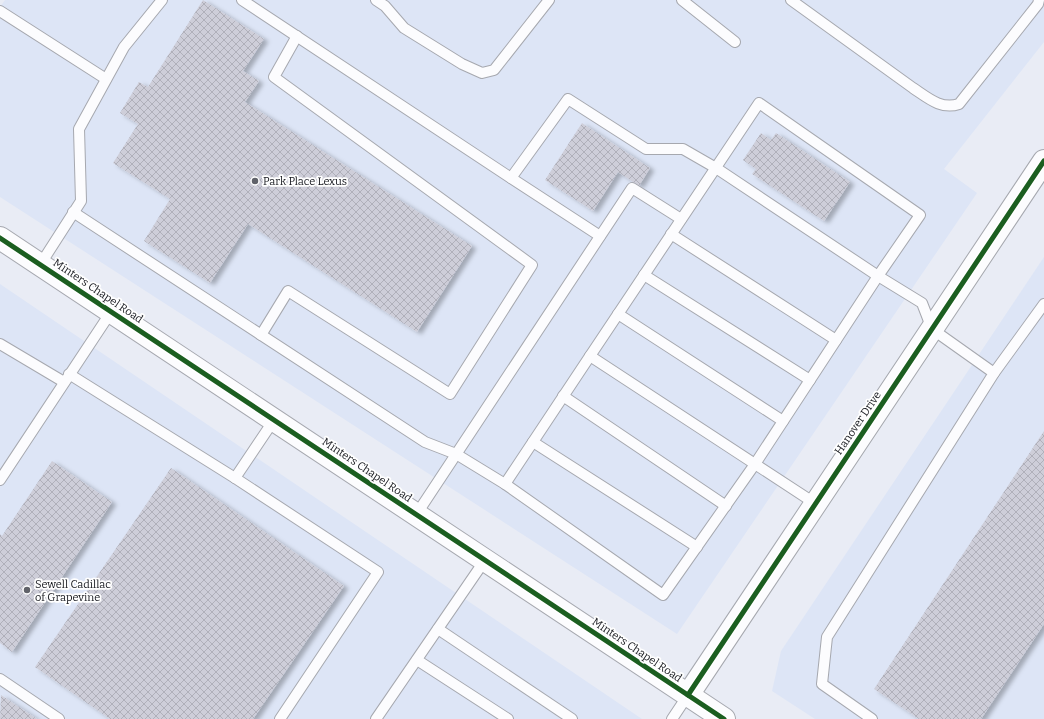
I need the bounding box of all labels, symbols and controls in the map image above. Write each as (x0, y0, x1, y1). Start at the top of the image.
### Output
place label: Park Place Lexus (263, 175, 347, 188)
marker: Park Place Lexus (250, 176, 260, 186)
street label: Minters Chapel Road (51, 256, 146, 326)
street label: Hanover Drive (832, 389, 884, 457)
street label: Minters Chapel Road (320, 435, 415, 505)
place label: Sewell Cadillac of Grapevine (35, 578, 111, 604)
marker: Sewell Cadillac of Grapevine (22, 585, 32, 595)
street label: Minters Chapel Road (590, 615, 685, 685)

